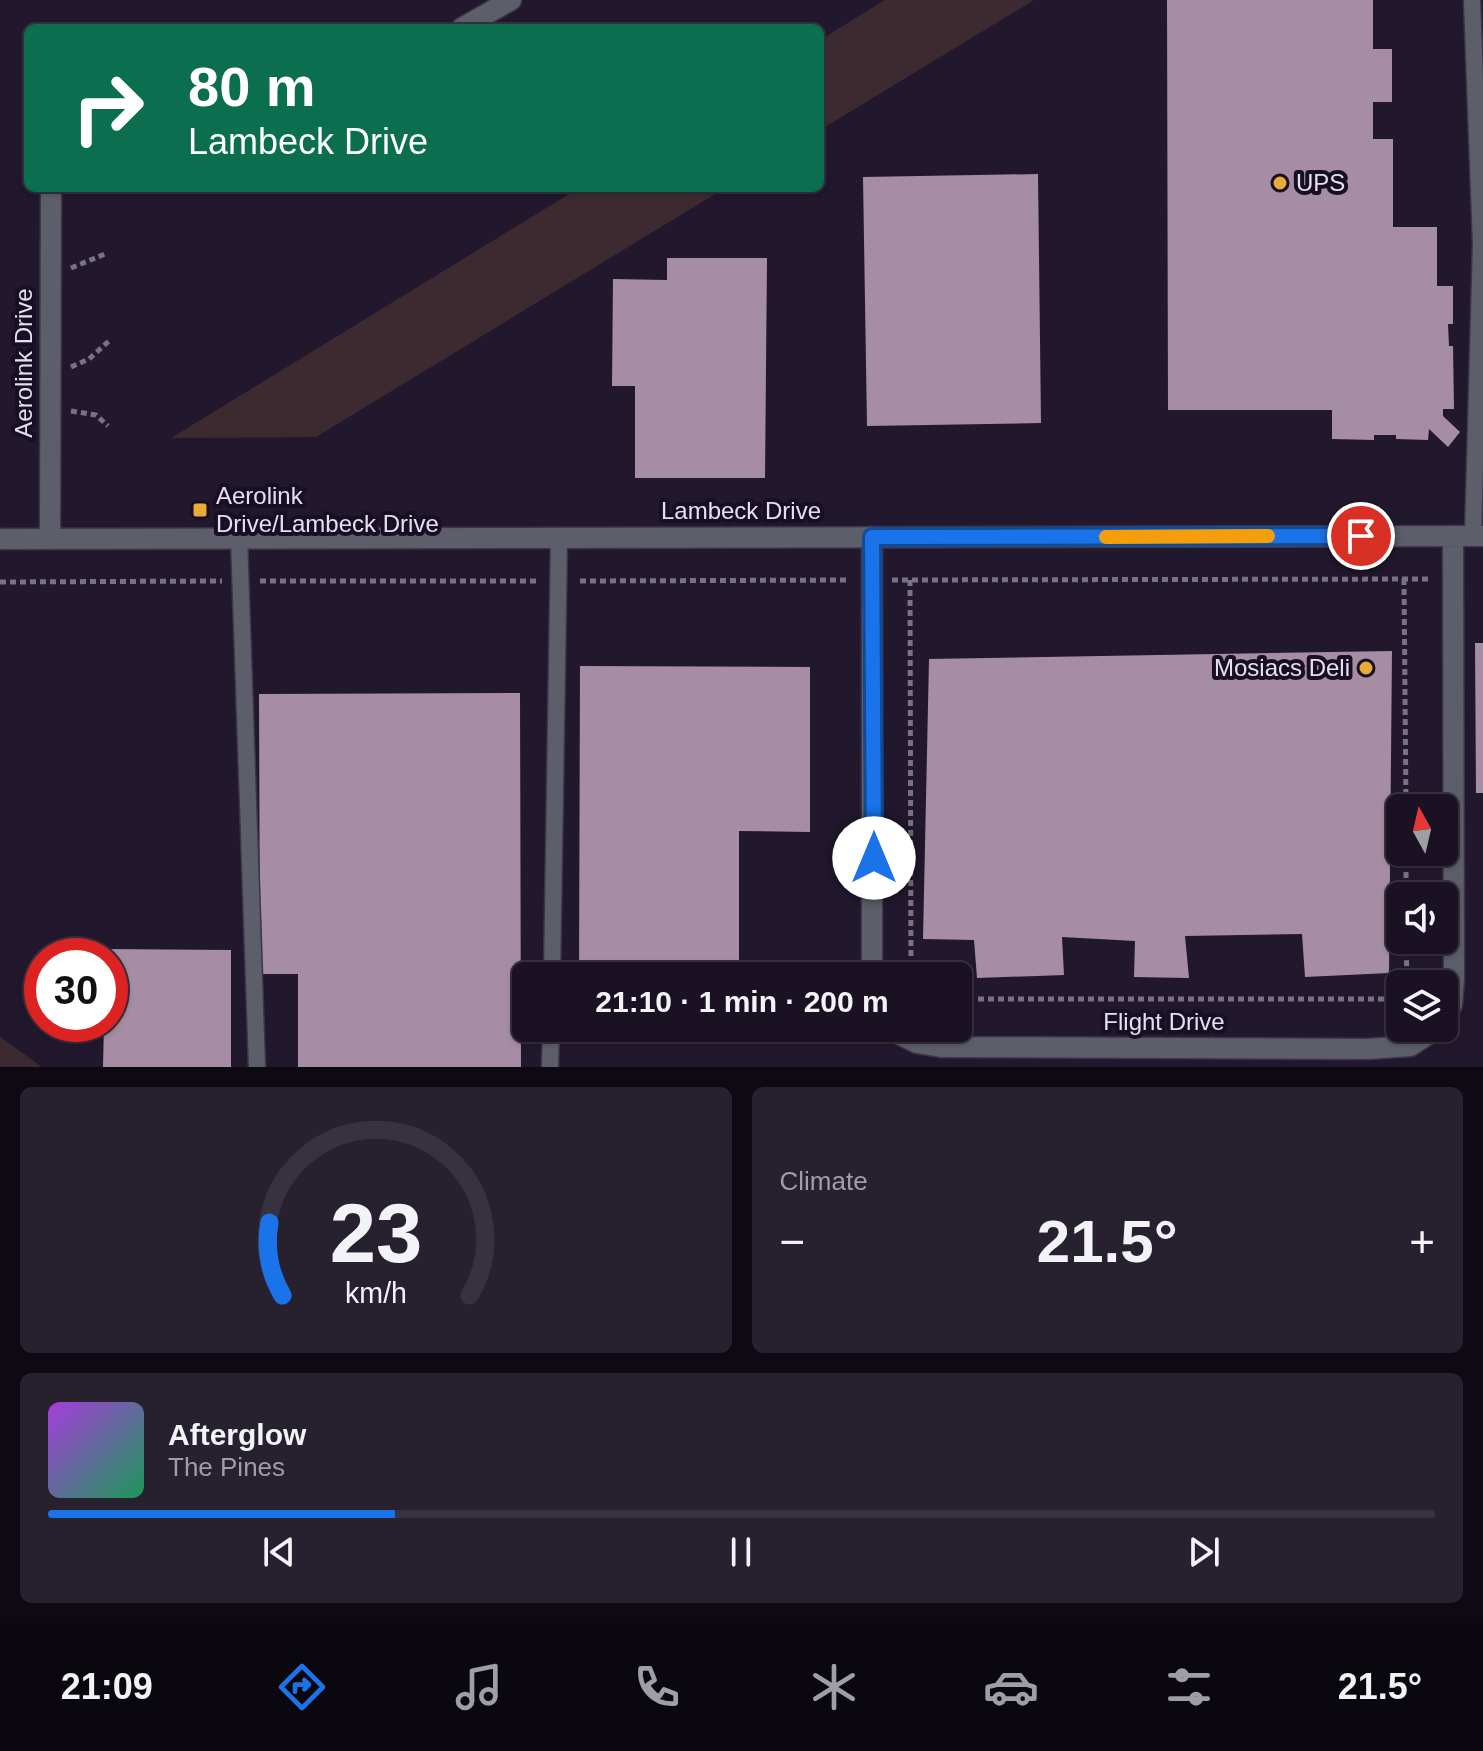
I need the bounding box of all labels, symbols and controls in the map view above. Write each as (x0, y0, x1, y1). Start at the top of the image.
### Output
text: 80 m (188, 55, 316, 118)
icon: right (56, 56, 160, 160)
text: Lambeck Drive (188, 121, 428, 162)
place label: UPS (1296, 169, 1345, 196)
marker: UPS (1271, 174, 1289, 192)
street label: Aerolink Drive (10, 288, 37, 438)
place label: Aerolink Drive/Lambeck Drive (216, 482, 439, 537)
street label: Lambeck Drive (661, 497, 821, 524)
marker: Aerolink Drive/Lambeck Drive (191, 501, 209, 519)
pin (1327, 502, 1395, 570)
icon: arrive (1339, 514, 1383, 558)
place label: Mosiacs Deli (1214, 654, 1350, 681)
marker: Mosiacs Deli (1357, 659, 1375, 677)
north arrow (1386, 794, 1458, 866)
map controls (1386, 794, 1458, 1042)
position arrow (832, 816, 916, 900)
button: sound (1386, 882, 1458, 954)
speed limit sign: 30 (24, 938, 128, 1042)
button: layers (1386, 970, 1458, 1042)
text: 21:10 · 1 min · 200 m (595, 985, 889, 1018)
street label: Flight Drive (1103, 1008, 1225, 1035)
text: Climate (780, 1166, 868, 1196)
text: 23 (329, 1187, 422, 1280)
text: 21.5° (1037, 1208, 1178, 1275)
text: − (780, 1217, 805, 1266)
text: + (1409, 1217, 1435, 1266)
text: km/h (345, 1277, 407, 1309)
text: Afterglow (168, 1418, 306, 1451)
text: The Pines (168, 1452, 285, 1482)
icon: previous (257, 1530, 301, 1574)
icon: pause (719, 1530, 763, 1574)
icon: next (1182, 1530, 1226, 1574)
icon: directions (274, 1659, 330, 1715)
icon: music (451, 1659, 507, 1715)
icon: phone (629, 1659, 685, 1715)
icon: climate (806, 1659, 862, 1715)
icon: car (983, 1659, 1039, 1715)
icon: filters (1161, 1659, 1217, 1715)
text: 21:09 (61, 1666, 153, 1707)
text: 21.5° (1338, 1666, 1422, 1707)

